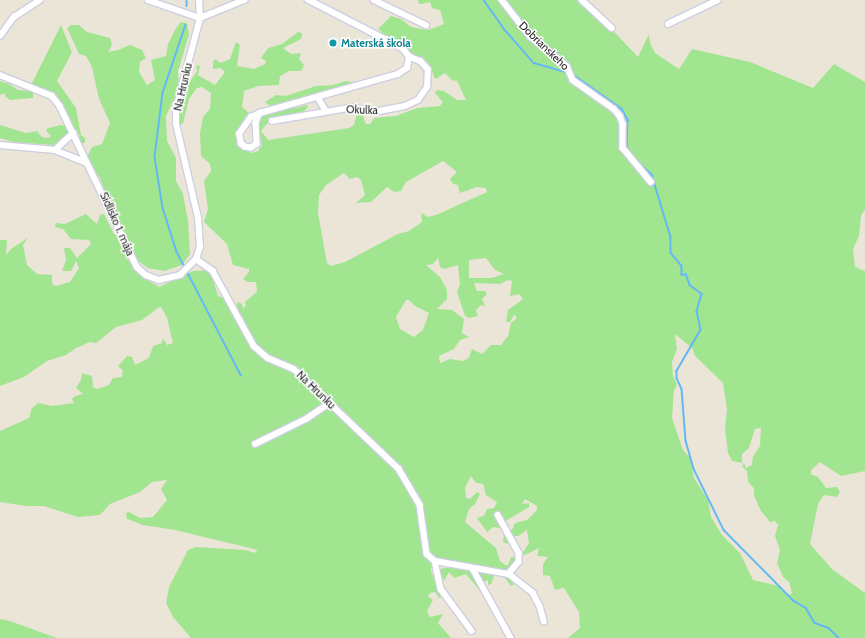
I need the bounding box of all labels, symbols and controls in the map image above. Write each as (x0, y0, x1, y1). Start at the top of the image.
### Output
street label: Dobrianskeho (516, 19, 572, 73)
place label: Materská škola (341, 36, 411, 50)
marker: Materská škola (328, 38, 338, 48)
street label: Na Hrunku (171, 62, 195, 112)
street label: Okulka (346, 103, 378, 117)
street label: Sídlisko 1. mája (97, 190, 137, 258)
street label: Na Hrunku (294, 368, 338, 412)

